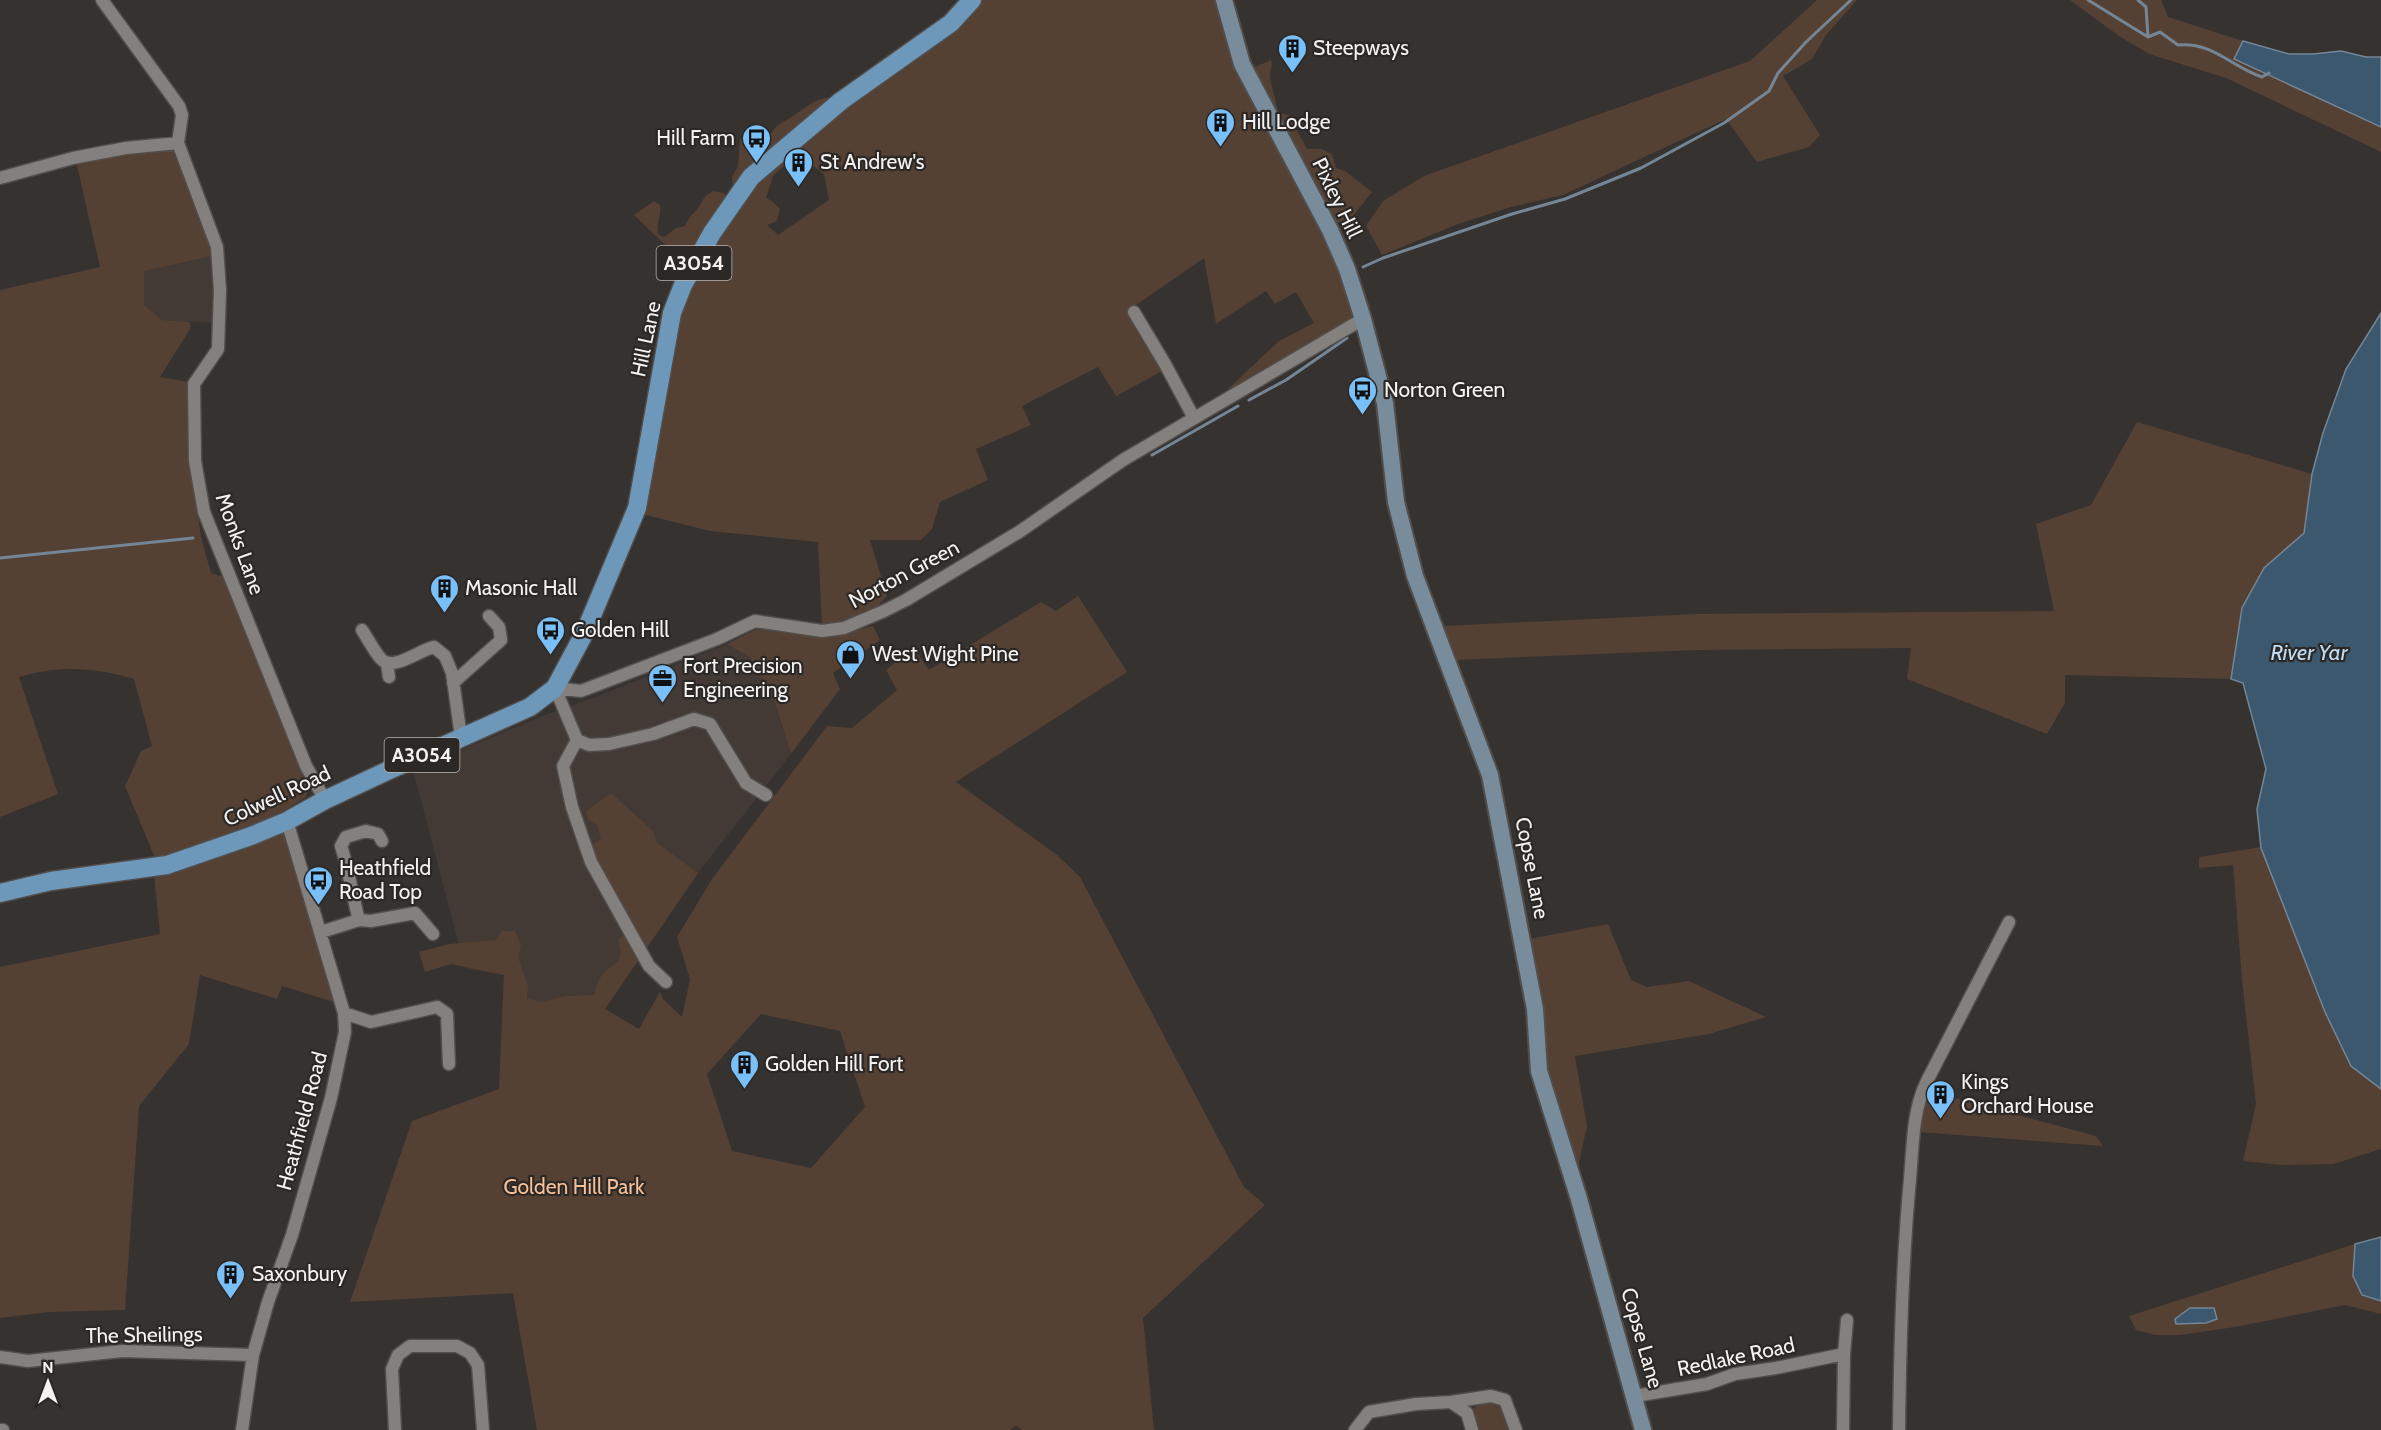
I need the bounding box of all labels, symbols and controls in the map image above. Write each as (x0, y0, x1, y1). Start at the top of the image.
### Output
building icon: Steepways (1276, 32, 1308, 74)
place label: Steepways (1313, 35, 1409, 60)
building icon: Hill Lodge (1205, 106, 1237, 148)
place label: Hill Lodge (1242, 109, 1331, 134)
bus stop icon: Hill Farm (740, 122, 772, 164)
place label: Hill Farm (656, 125, 735, 150)
building icon: St Andrew's (783, 146, 815, 188)
place label: St Andrew's (820, 149, 925, 174)
street label: Pixley Hill (1307, 154, 1368, 242)
road number: A3054 (656, 246, 732, 280)
street label: Hill Lane (625, 298, 666, 379)
bus stop icon: Norton Green (1347, 374, 1379, 416)
place label: Norton Green (1384, 377, 1505, 402)
street label: Monks Lane (211, 490, 270, 598)
street label: Norton Green (844, 534, 963, 613)
building icon: Masonic Hall (428, 572, 460, 614)
place label: Masonic Hall (465, 575, 577, 600)
bus stop icon: Golden Hill (534, 614, 566, 656)
place label: Golden Hill (571, 617, 669, 642)
shop icon: West Wight Pine (835, 638, 867, 680)
water label: River Yar (2271, 639, 2349, 666)
place label: West Wight Pine (872, 641, 1019, 666)
place label: Fort Precision Engineering (683, 653, 802, 702)
office icon: Fort Precision Engineering (646, 662, 678, 704)
road number: A3054 (384, 738, 460, 772)
street label: Colwell Road (219, 760, 334, 831)
street label: Copse Lane (1510, 815, 1555, 921)
place label: Heathfield Road Top (339, 855, 431, 904)
bus stop icon: Heathfield Road Top (302, 864, 334, 906)
building icon: Golden Hill Fort (728, 1048, 760, 1090)
street label: Heathfield Road (271, 1049, 332, 1193)
place label: Golden Hill Fort (765, 1051, 903, 1076)
place label: Kings Orchard House (1961, 1069, 2094, 1118)
building icon: Kings Orchard House (1924, 1078, 1956, 1120)
park label: Golden Hill Park (504, 1174, 645, 1199)
building icon: Saxonbury (215, 1258, 247, 1300)
place label: Saxonbury (252, 1261, 348, 1286)
street label: Copse Lane (1616, 1285, 1669, 1391)
street label: The Sheilings (85, 1321, 203, 1348)
street label: Redlake Road (1675, 1332, 1797, 1381)
north arrow (18, 1352, 78, 1412)
text: N (42, 1358, 54, 1377)

